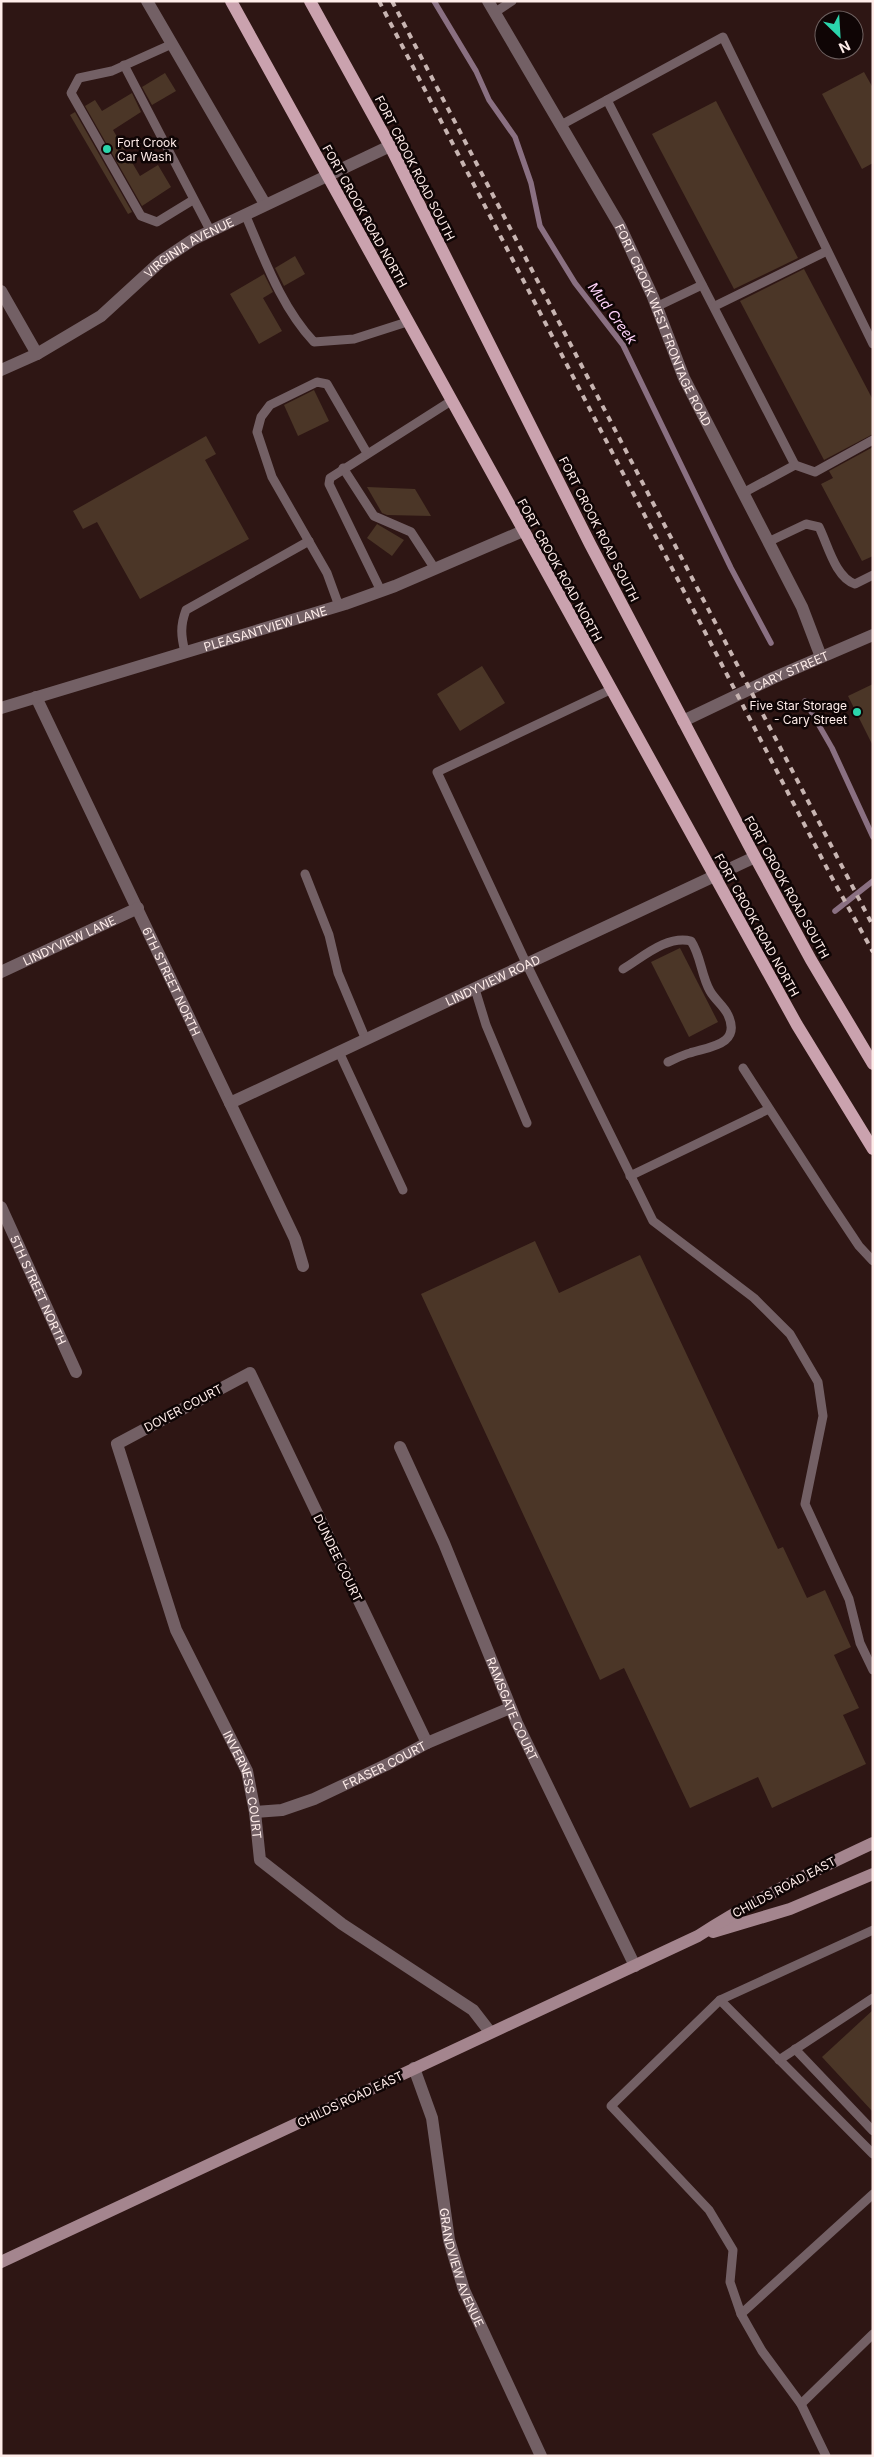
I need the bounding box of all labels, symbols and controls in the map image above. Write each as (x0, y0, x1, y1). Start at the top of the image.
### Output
north arrow (814, 10, 864, 60)
text: N (836, 37, 853, 57)
street label: FORT CROOK ROAD SOUTH (372, 93, 458, 243)
place label: Fort Crook Car Wash (117, 135, 177, 164)
street label: FORT CROOK ROAD NORTH (319, 142, 411, 290)
marker: Fort Crook Car Wash (101, 143, 113, 155)
street label: VIRGINIA AVENUE (140, 214, 236, 281)
street label: FORT CROOK WEST FRONTAGE ROAD (612, 221, 715, 429)
water label: Mud Creek (585, 279, 641, 348)
street label: FORT CROOK ROAD SOUTH (556, 454, 642, 604)
street label: FORT CROOK ROAD NORTH (514, 496, 606, 644)
street label: PLEASANTVIEW LANE (202, 602, 329, 654)
street label: CARY STREET (751, 647, 831, 694)
place label: Five Star Storage - Cary Street (750, 698, 847, 727)
marker: Five Star Storage - Cary Street (851, 706, 863, 718)
street label: FORT CROOK ROAD SOUTH (741, 813, 833, 961)
street label: FORT CROOK ROAD NORTH (711, 851, 803, 999)
street label: LINDYVIEW LANE (20, 912, 118, 968)
street label: 6TH STREET NORTH (139, 924, 204, 1038)
street label: LINDYVIEW ROAD (443, 951, 542, 1009)
street label: 5TH STREET NORTH (7, 1233, 70, 1347)
street label: DOVER COURT (141, 1381, 225, 1435)
street label: DUNDEE COURT (310, 1512, 366, 1604)
street label: RAMSGATE COURT (484, 1655, 542, 1763)
street label: INVERNESS COURT (220, 1728, 265, 1840)
street label: FRASER COURT (340, 1737, 429, 1792)
street label: CHILDS ROAD EAST (730, 1853, 839, 1921)
street label: CHILDS ROAD EAST (295, 2068, 406, 2130)
street label: GRANDVIEW AVENUE (437, 2207, 487, 2329)

